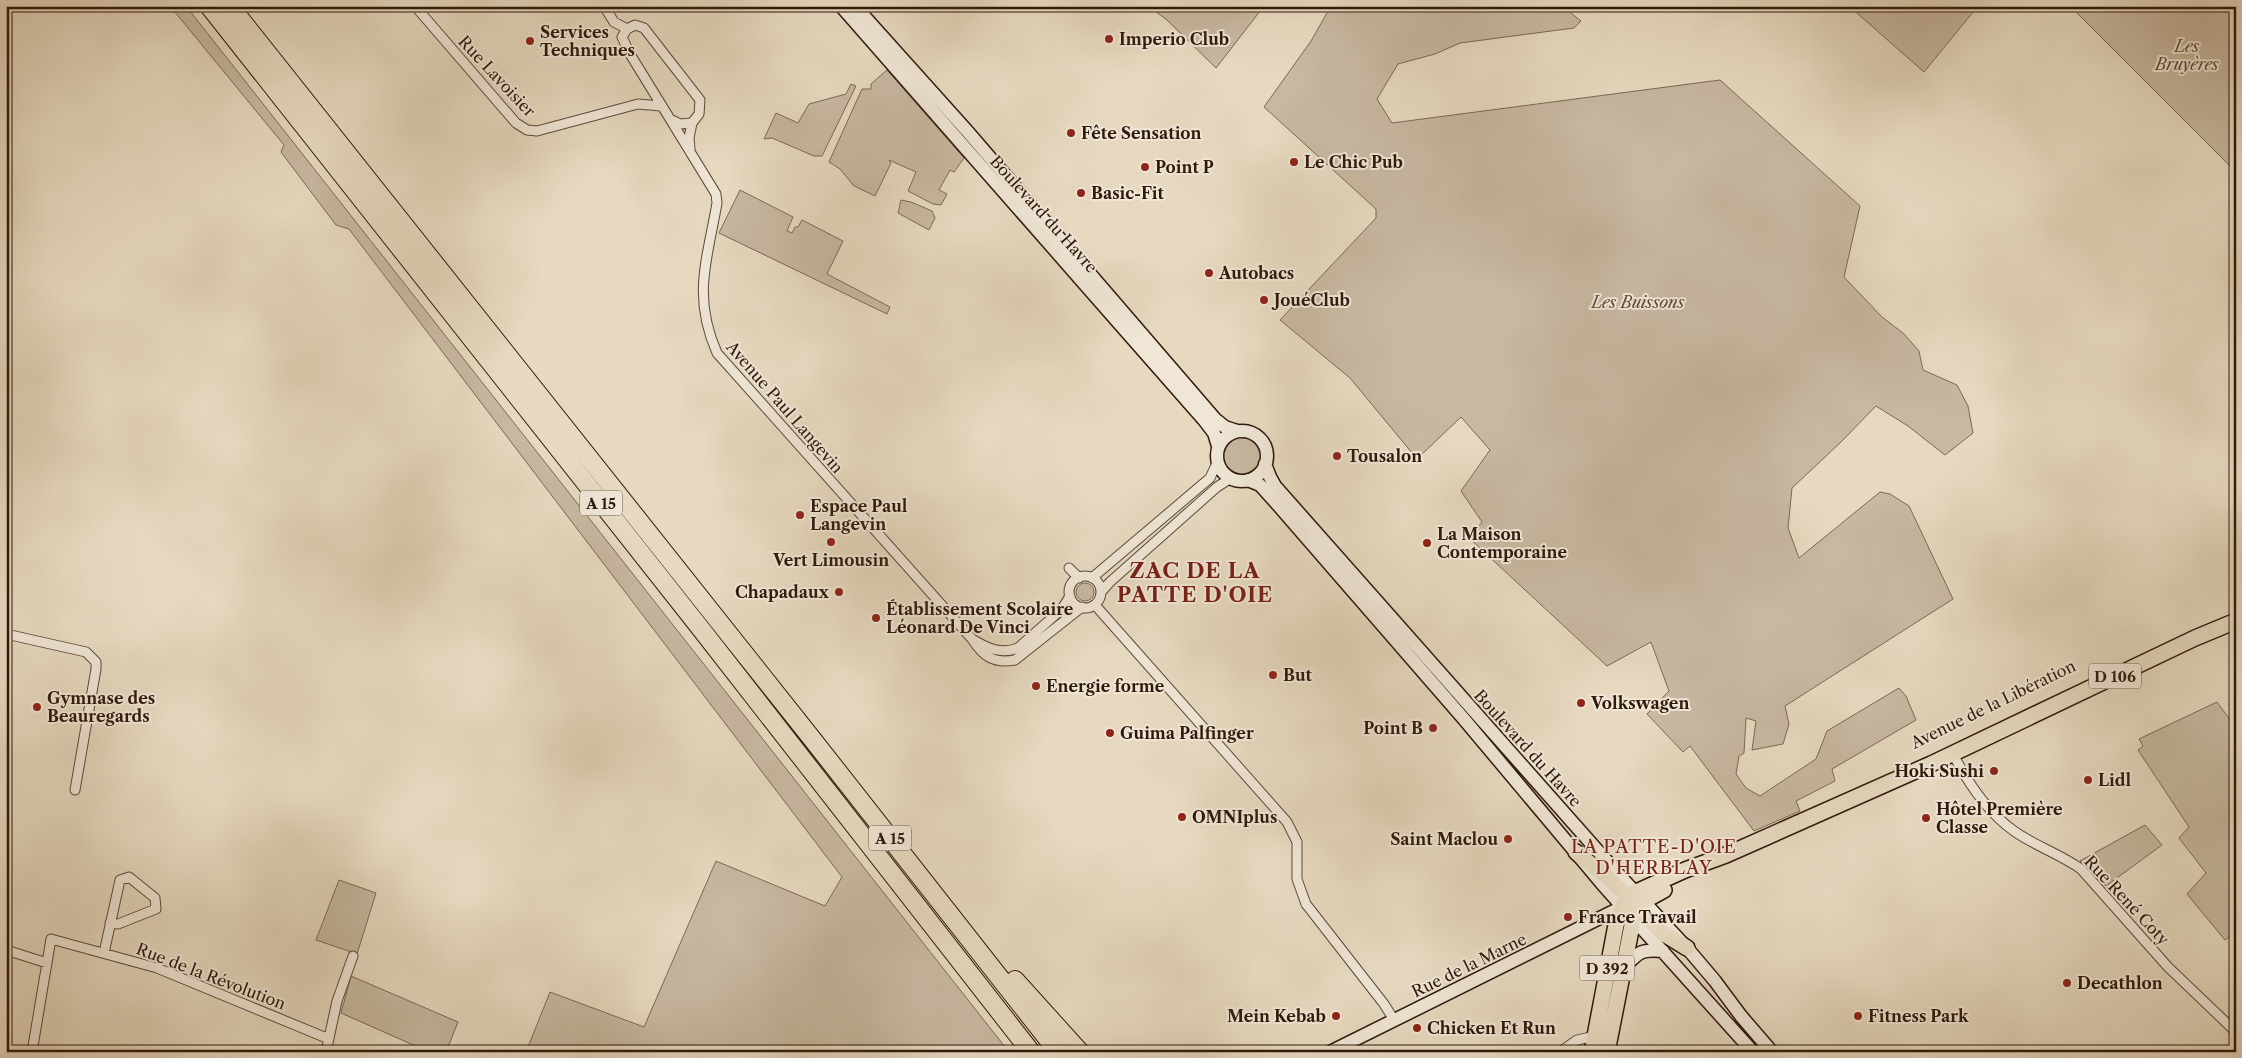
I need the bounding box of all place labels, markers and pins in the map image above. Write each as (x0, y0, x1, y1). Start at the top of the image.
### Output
place label: Services Techniques (540, 22, 635, 60)
place label: Imperio Club (1119, 29, 1229, 49)
marker: Imperio Club (1103, 33, 1115, 45)
marker: Services Techniques (524, 35, 536, 47)
place label: Fête Sensation (1081, 123, 1202, 143)
marker: Fête Sensation (1065, 127, 1077, 139)
place label: Le Chic Pub (1304, 152, 1403, 172)
marker: Le Chic Pub (1288, 156, 1300, 168)
place label: Point P (1155, 157, 1214, 177)
marker: Point P (1139, 161, 1151, 173)
place label: Basic-Fit (1091, 183, 1165, 203)
marker: Basic-Fit (1075, 187, 1087, 199)
place label: Autobacs (1218, 263, 1294, 283)
marker: Autobacs (1203, 267, 1215, 279)
place label: JouéClub (1271, 290, 1350, 310)
marker: JouéClub (1258, 294, 1270, 306)
place label: Tousalon (1347, 446, 1422, 466)
marker: Tousalon (1331, 450, 1343, 462)
place label: Espace Paul Langevin (810, 496, 908, 534)
marker: Espace Paul Langevin (794, 509, 806, 521)
place label: La Maison Contemporaine (1437, 524, 1567, 562)
marker: Vert Limousin (825, 536, 837, 548)
marker: La Maison Contemporaine (1421, 537, 1433, 549)
place label: Vert Limousin (772, 550, 889, 570)
place label: Chapadaux (735, 582, 830, 602)
marker: Chapadaux (833, 586, 845, 598)
place label: Établissement Scolaire Léonard De Vinci (886, 599, 1074, 637)
marker: Établissement Scolaire Léonard De Vinci (870, 612, 882, 624)
place label: But (1283, 665, 1312, 685)
marker: But (1267, 669, 1279, 681)
place label: Energie forme (1046, 676, 1165, 696)
marker: Energie forme (1030, 680, 1042, 692)
place label: Gymnase des Beauregards (47, 688, 155, 726)
place label: Volkswagen (1590, 693, 1689, 713)
marker: Volkswagen (1575, 697, 1587, 709)
marker: Gymnase des Beauregards (31, 701, 43, 713)
place label: Point B (1363, 718, 1423, 738)
marker: Point B (1427, 722, 1439, 734)
place label: Guima Palfinger (1120, 723, 1254, 743)
marker: Guima Palfinger (1104, 727, 1116, 739)
place label: Hoki Sushi (1894, 761, 1984, 781)
marker: Hoki Sushi (1988, 765, 2000, 777)
place label: Lidl (2098, 770, 2131, 790)
marker: Lidl (2082, 774, 2094, 786)
place label: Hôtel Première Classe (1936, 799, 2063, 837)
place label: OMNIplus (1192, 807, 1277, 827)
marker: OMNIplus (1176, 811, 1188, 823)
marker: Hôtel Première Classe (1920, 812, 1932, 824)
place label: Saint Maclou (1390, 829, 1498, 849)
marker: Saint Maclou (1502, 833, 1514, 845)
place label: France Travail (1578, 907, 1697, 927)
marker: France Travail (1562, 911, 1574, 923)
place label: Decathlon (2077, 973, 2163, 993)
marker: Decathlon (2061, 977, 2073, 989)
place label: Mein Kebab (1227, 1006, 1326, 1026)
place label: Fitness Park (1868, 1006, 1969, 1026)
marker: Mein Kebab (1330, 1010, 1342, 1022)
marker: Fitness Park (1852, 1010, 1864, 1022)
place label: Chicken Et Run (1427, 1018, 1556, 1038)
marker: Chicken Et Run (1411, 1022, 1423, 1034)

